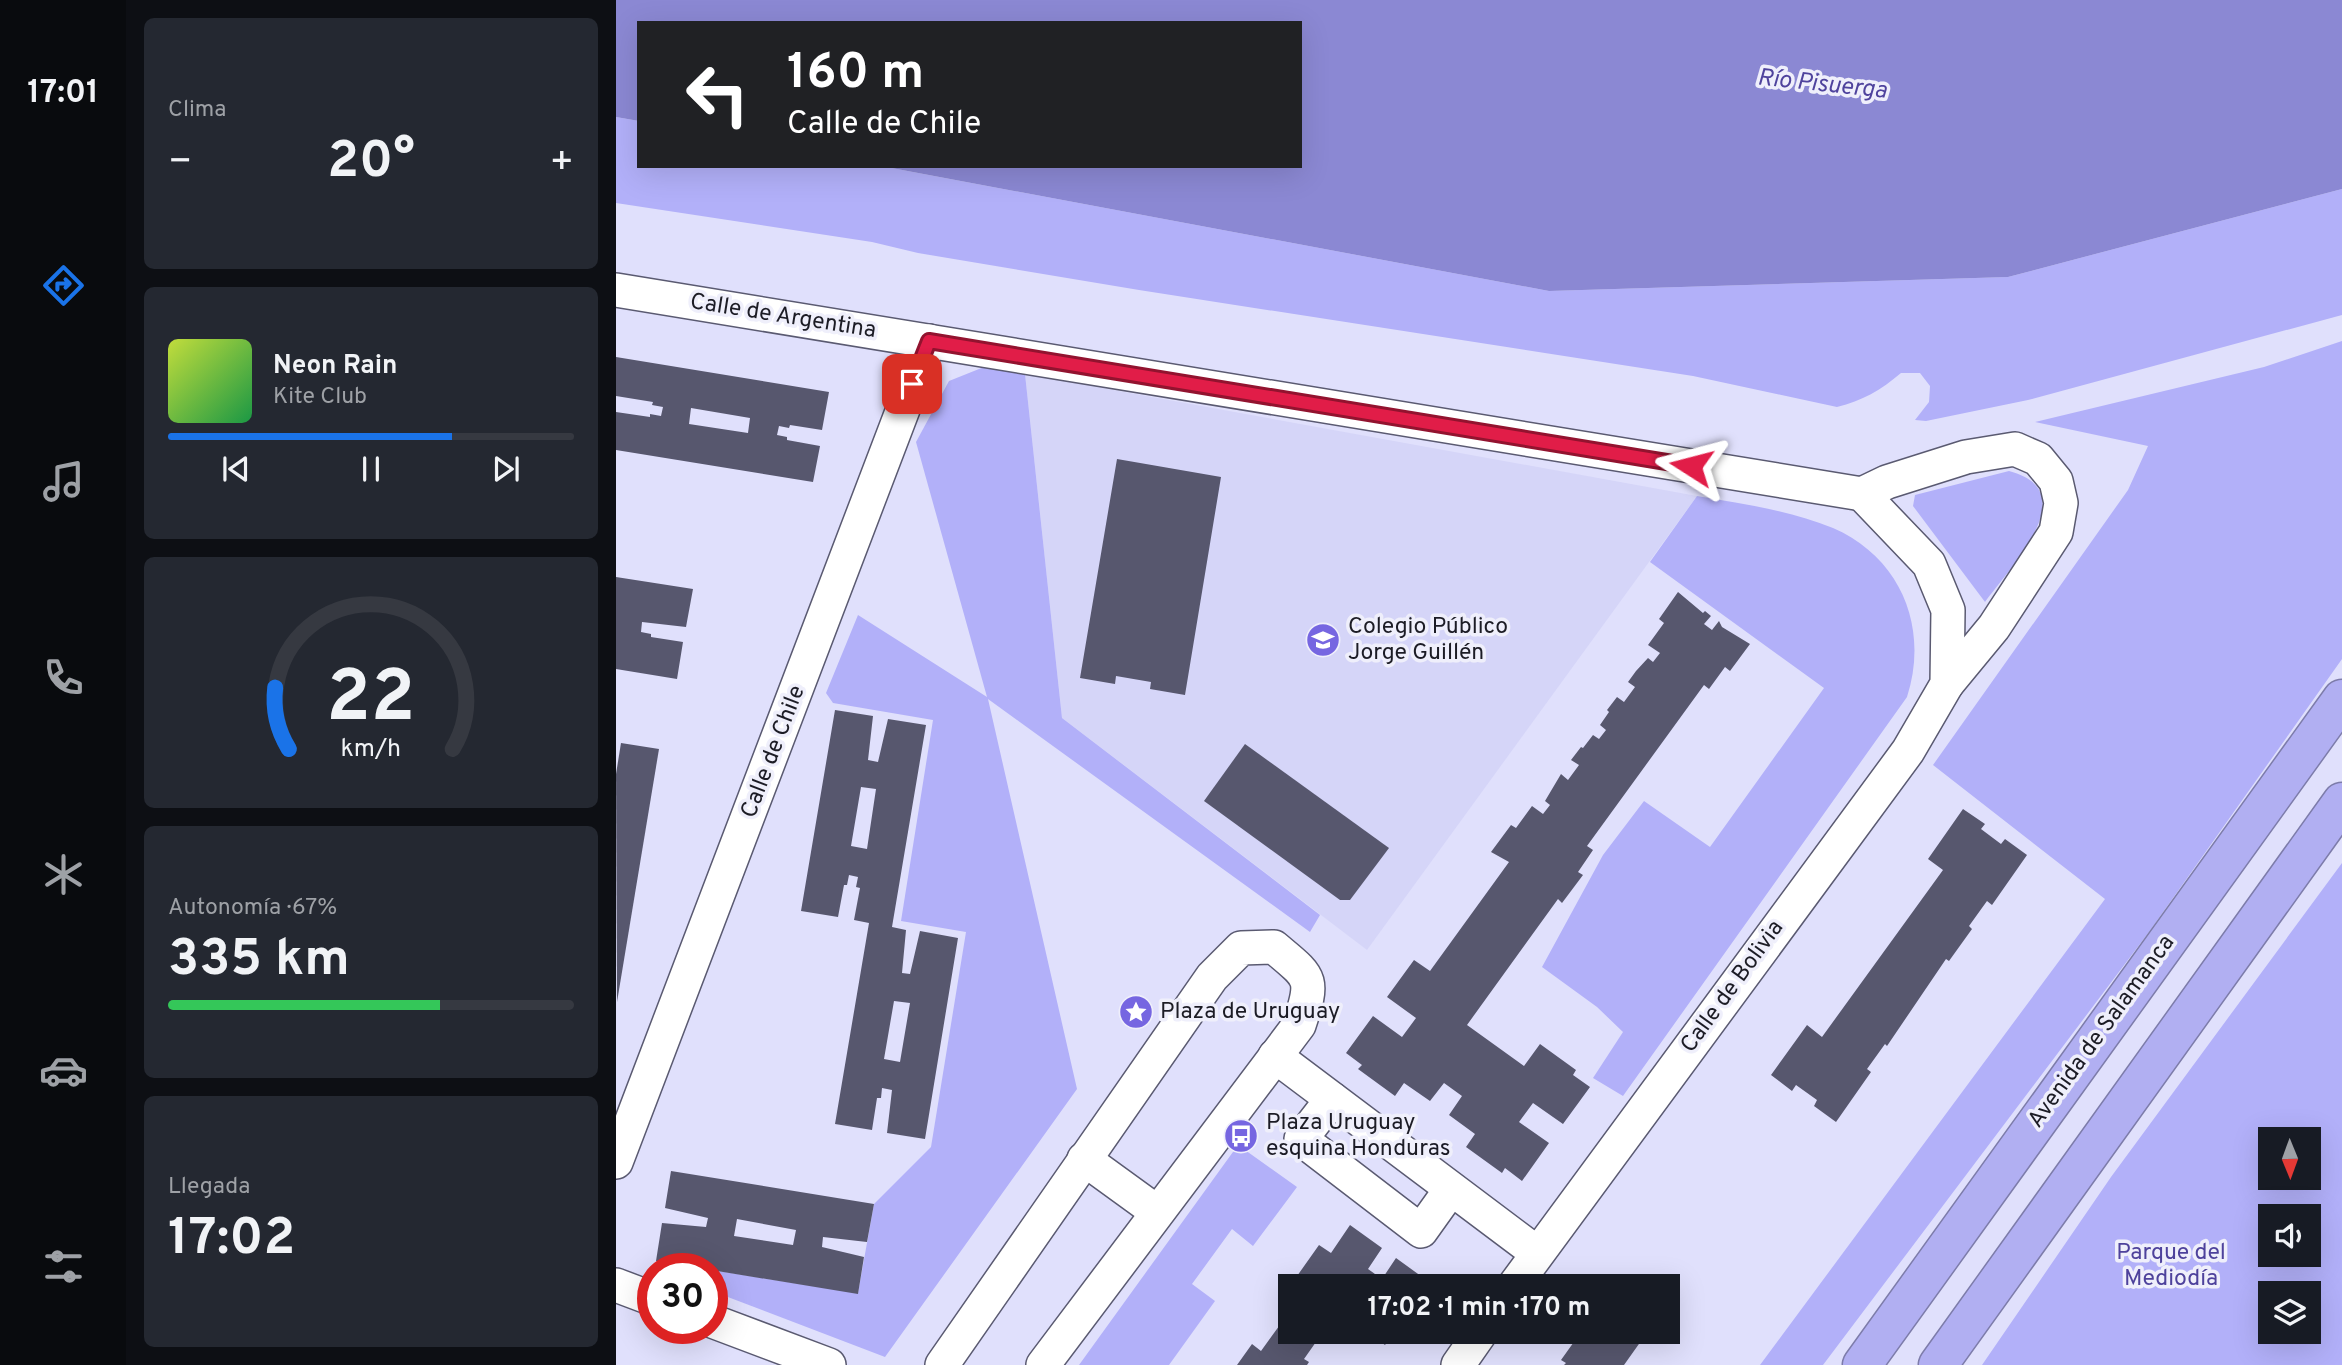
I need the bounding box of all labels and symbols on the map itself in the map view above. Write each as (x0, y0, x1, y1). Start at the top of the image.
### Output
water label: Río Pisuerga (1756, 63, 1889, 107)
street label: Calle de Argentina (688, 288, 878, 346)
pin (882, 354, 942, 414)
position arrow (1654, 429, 1728, 503)
place label: Colegio Público Jorge Guillén (1348, 613, 1508, 668)
school or university icon: Colegio Público Jorge Guillén (1304, 621, 1342, 659)
street label: Calle de Chile (735, 682, 813, 822)
street label: Calle de Bolivia (1675, 915, 1791, 1059)
street label: Avenida de Salamanca (2022, 930, 2182, 1134)
place icon: Plaza de Uruguay (1117, 993, 1155, 1031)
place label: Plaza de Uruguay (1160, 998, 1340, 1027)
place label: Plaza Uruguay esquina Honduras (1266, 1109, 1451, 1164)
bus stop icon: Plaza Uruguay esquina Honduras (1222, 1117, 1260, 1155)
north arrow (2258, 1127, 2320, 1190)
park label: Parque del Mediodía (2116, 1239, 2226, 1294)
speed limit sign: 30 (637, 1253, 728, 1344)

